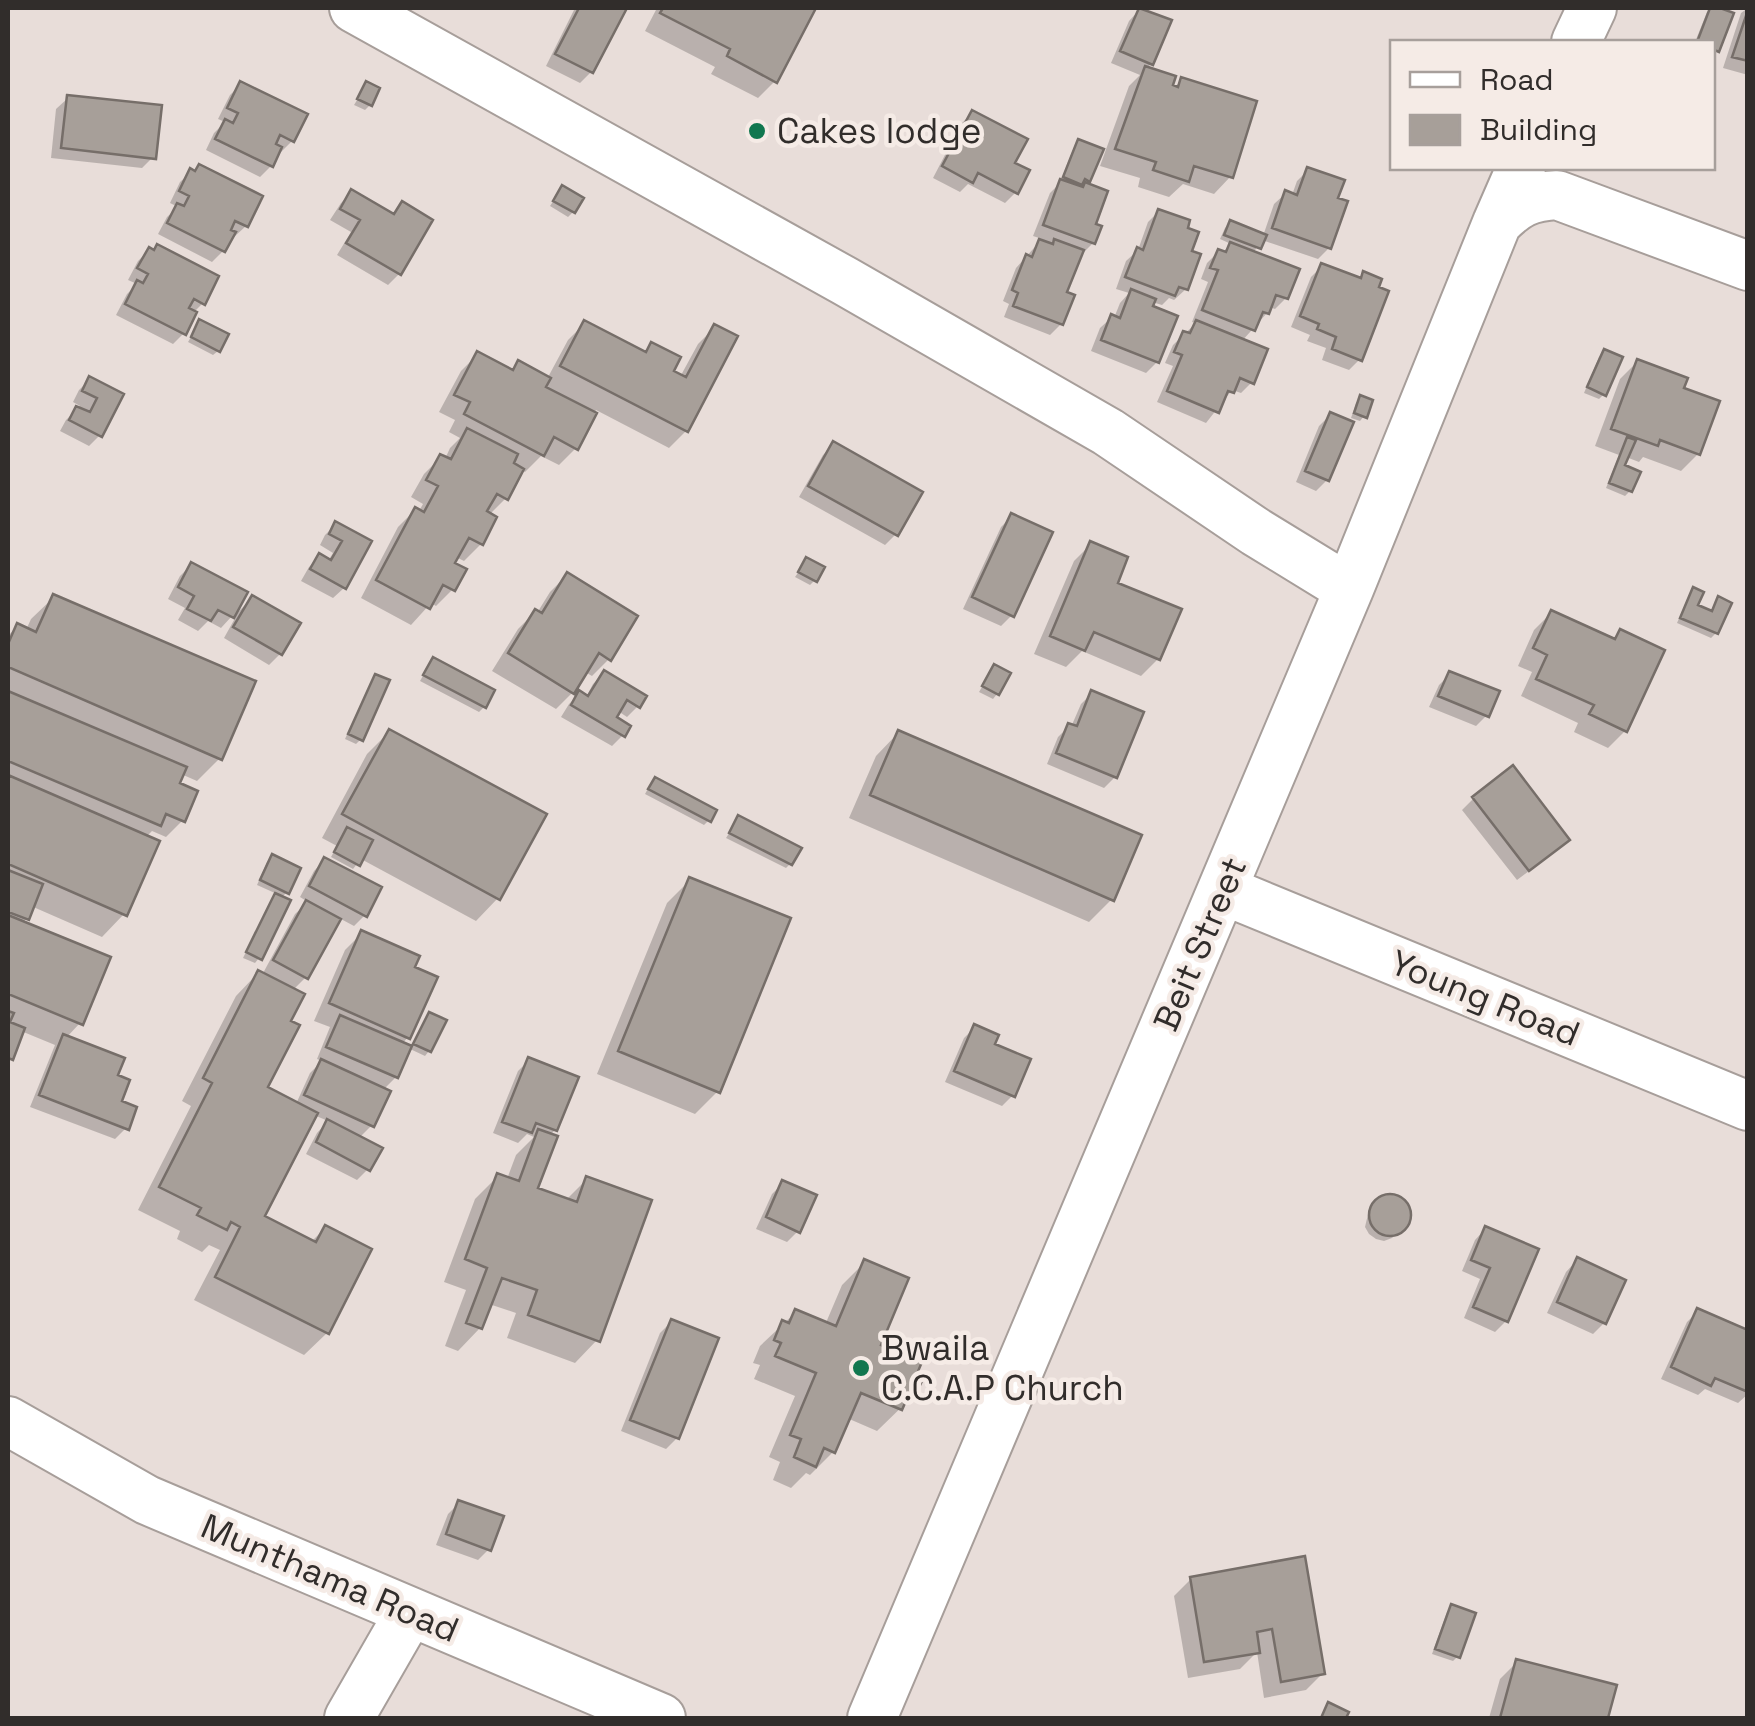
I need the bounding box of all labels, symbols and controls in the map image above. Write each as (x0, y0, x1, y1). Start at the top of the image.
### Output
legend (1390, 40, 1715, 170)
text: Road (1480, 60, 1554, 99)
place label: Cakes lodge (777, 109, 982, 153)
text: Building (1480, 110, 1597, 149)
marker: Cakes lodge (746, 120, 768, 142)
street label: Beit Street (1144, 850, 1256, 1038)
street label: Young Road (1384, 940, 1586, 1056)
place label: Bwaila C.C.A.P Church (881, 1326, 1124, 1410)
marker: Bwaila C.C.A.P Church (850, 1357, 872, 1379)
street label: Munthama Road (195, 1504, 465, 1652)

